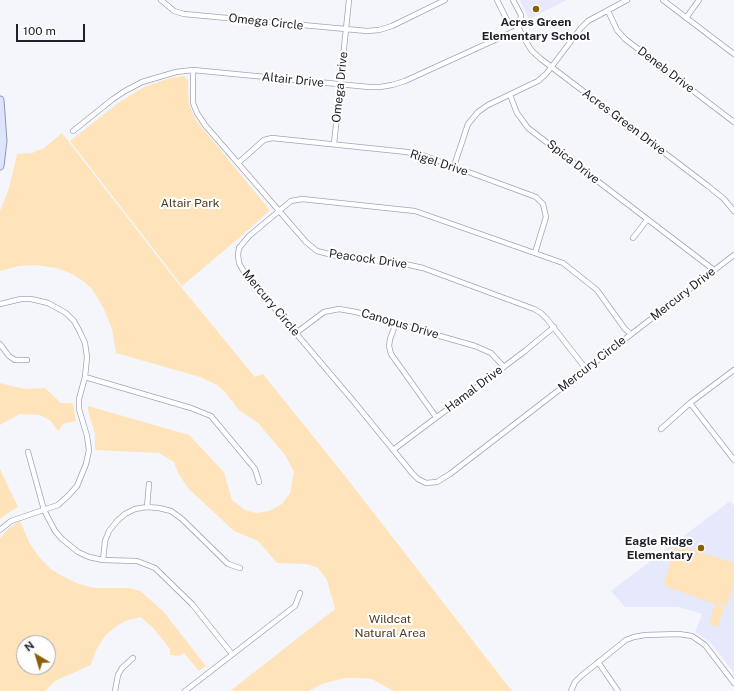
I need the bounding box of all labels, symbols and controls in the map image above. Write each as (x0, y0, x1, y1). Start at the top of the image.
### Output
marker: Acres Green Elementary School (531, 4, 541, 14)
street label: Omega Circle (228, 11, 304, 33)
place label: Acres Green Elementary School (482, 15, 590, 43)
scale bar (18, 16, 87, 42)
text: 100 m (23, 24, 56, 38)
street label: Deneb Drive (635, 44, 697, 96)
street label: Omega Drive (329, 51, 351, 123)
street label: Altair Drive (261, 70, 325, 90)
street label: Acres Green Drive (579, 86, 669, 158)
street label: Spica Drive (544, 137, 602, 187)
street label: Rigel Drive (408, 147, 470, 179)
park label: Altair Park (160, 196, 220, 210)
street label: Peacock Drive (328, 246, 408, 272)
street label: Mercury Drive (648, 264, 718, 324)
street label: Mercury Circle (239, 267, 303, 339)
street label: Canopus Drive (359, 306, 441, 342)
street label: Mercury Circle (555, 333, 629, 395)
street label: Hamal Drive (442, 363, 506, 415)
place label: Eagle Ridge Elementary (625, 534, 693, 562)
marker: Eagle Ridge Elementary (696, 543, 706, 553)
park label: Wildcat Natural Area (354, 612, 426, 640)
north arrow (16, 635, 56, 675)
text: N (22, 639, 36, 654)

